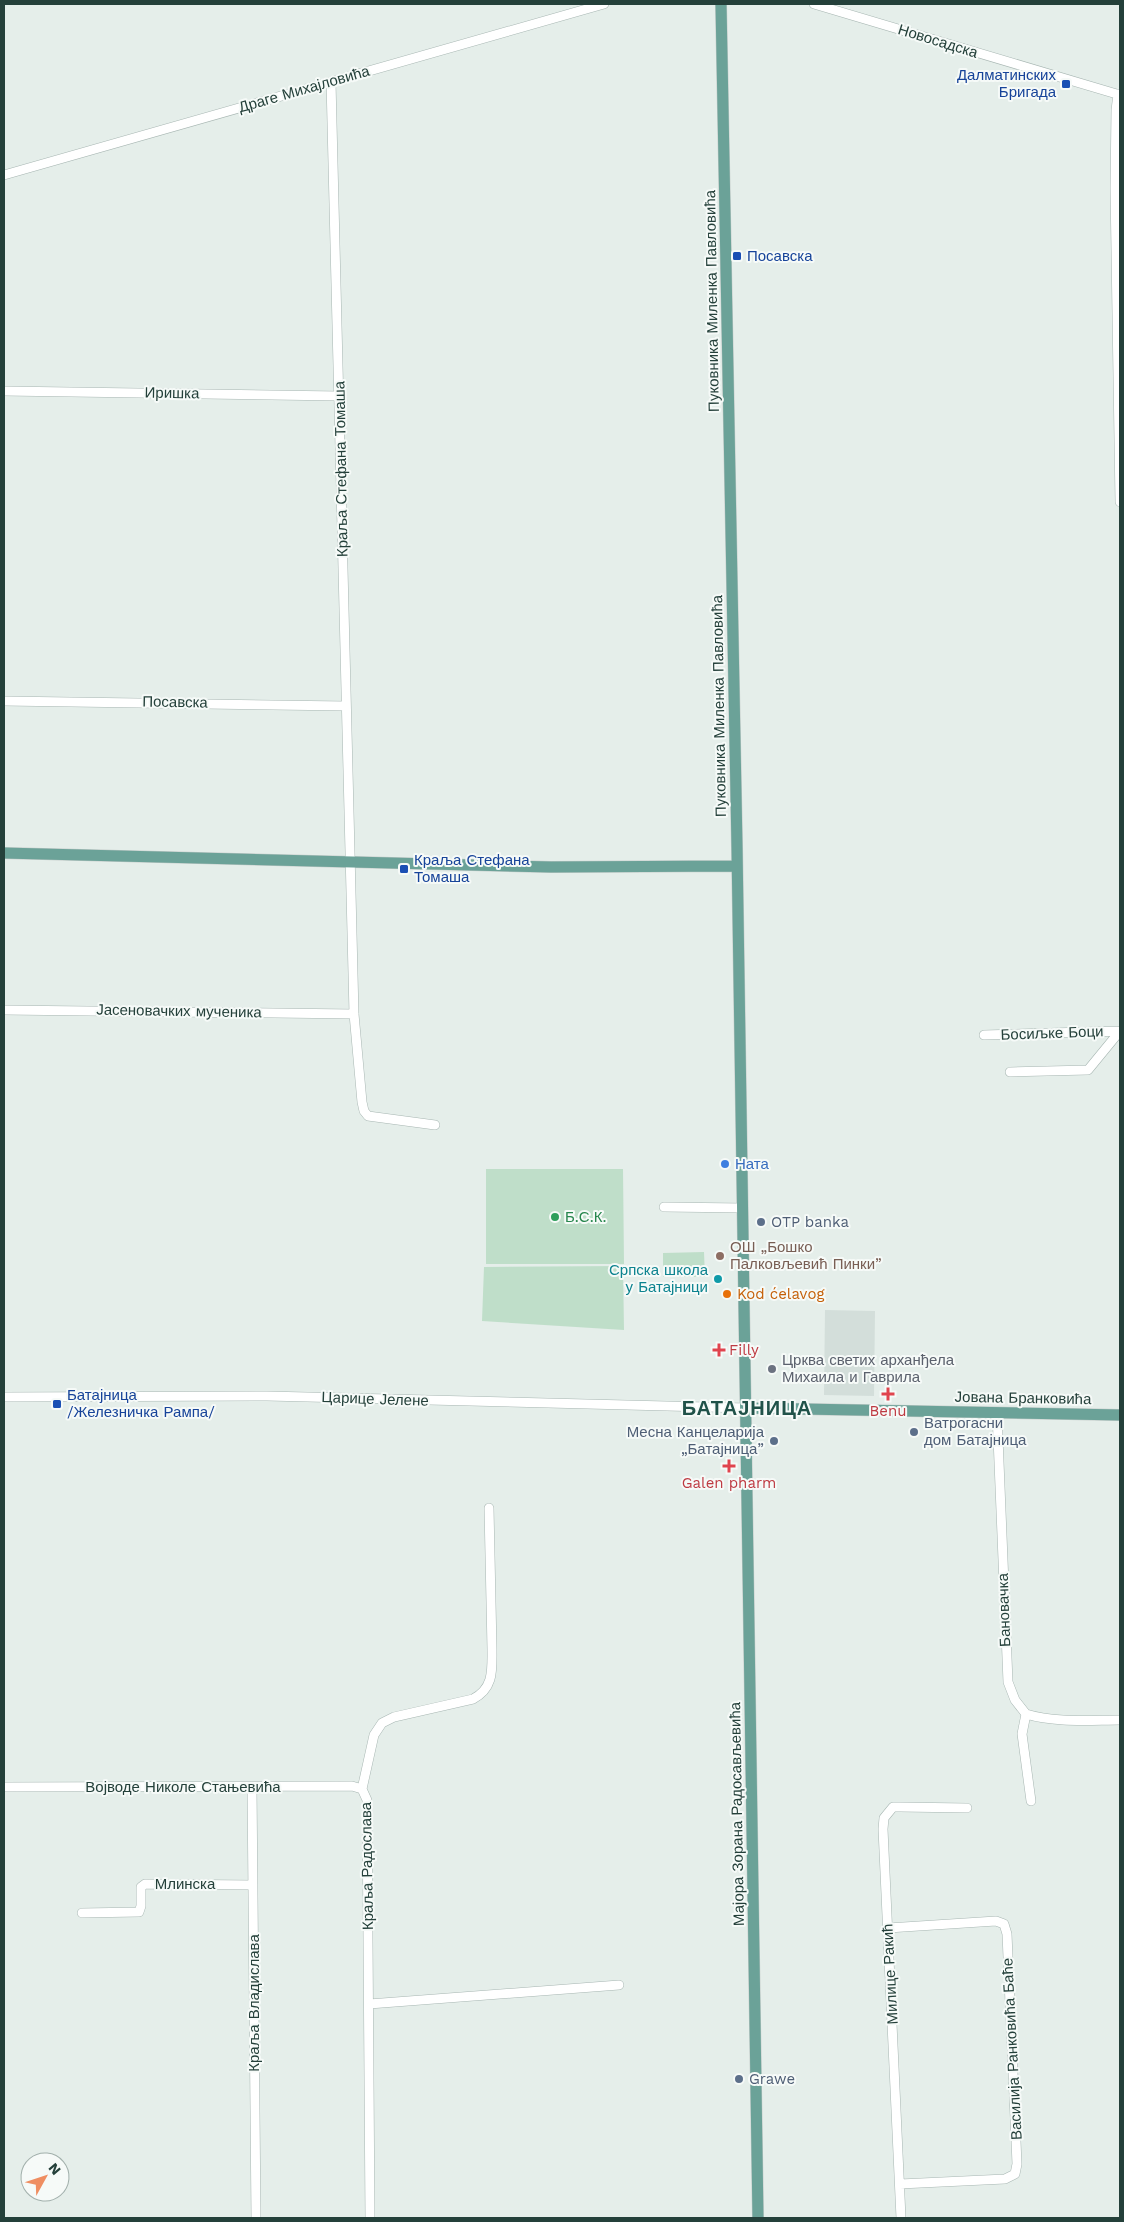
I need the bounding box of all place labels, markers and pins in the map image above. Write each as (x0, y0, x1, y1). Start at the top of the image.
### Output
place label: Далматинских Бригада (957, 66, 1057, 101)
marker: Далматинских Бригада (1060, 78, 1072, 90)
place label: Посавска (747, 247, 813, 265)
marker: Посавска (731, 250, 743, 262)
place label: Краља Стефана Томаша (414, 851, 530, 886)
marker: Краља Стефана Томаша (398, 863, 410, 875)
place label: Ната (735, 1155, 770, 1173)
marker: Ната (719, 1158, 731, 1170)
place label: Б.С.К. (565, 1208, 606, 1226)
marker: Б.С.К. (549, 1211, 561, 1223)
place label: OTP banka (771, 1213, 849, 1231)
marker: OTP banka (755, 1216, 767, 1228)
place label: ОШ „Бошко Палковљевић Пинки” (730, 1238, 882, 1273)
marker: ОШ „Бошко Палковљевић Пинки” (714, 1250, 726, 1262)
place label: Српска школа у Батајници (609, 1261, 709, 1296)
marker: Српска школа у Батајници (712, 1273, 724, 1285)
place label: Kod ćelavog (737, 1285, 824, 1303)
marker: Kod ćelavog (721, 1288, 733, 1300)
place label: Filly (729, 1341, 759, 1359)
marker: Filly (713, 1344, 725, 1356)
place label: Црква светих арханђела Михаила и Гаврила (782, 1351, 955, 1386)
marker: Црква светих арханђела Михаила и Гаврила (766, 1363, 778, 1375)
place label: Батајница /Железничка Рампа/ (67, 1386, 215, 1421)
marker: Benu (882, 1388, 894, 1400)
marker: Батајница /Железничка Рампа/ (51, 1398, 63, 1410)
place label: Benu (870, 1402, 907, 1420)
place label: Ватрогасни дом Батајница (924, 1414, 1027, 1449)
place label: Месна Канцеларија „Батајница” (627, 1423, 765, 1458)
marker: Ватрогасни дом Батајница (908, 1426, 920, 1438)
marker: Месна Канцеларија „Батајница” (768, 1435, 780, 1447)
marker: Galen pharm (723, 1460, 735, 1472)
place label: Galen pharm (682, 1474, 776, 1492)
place label: Grawe (749, 2070, 795, 2088)
marker: Grawe (733, 2073, 745, 2085)

